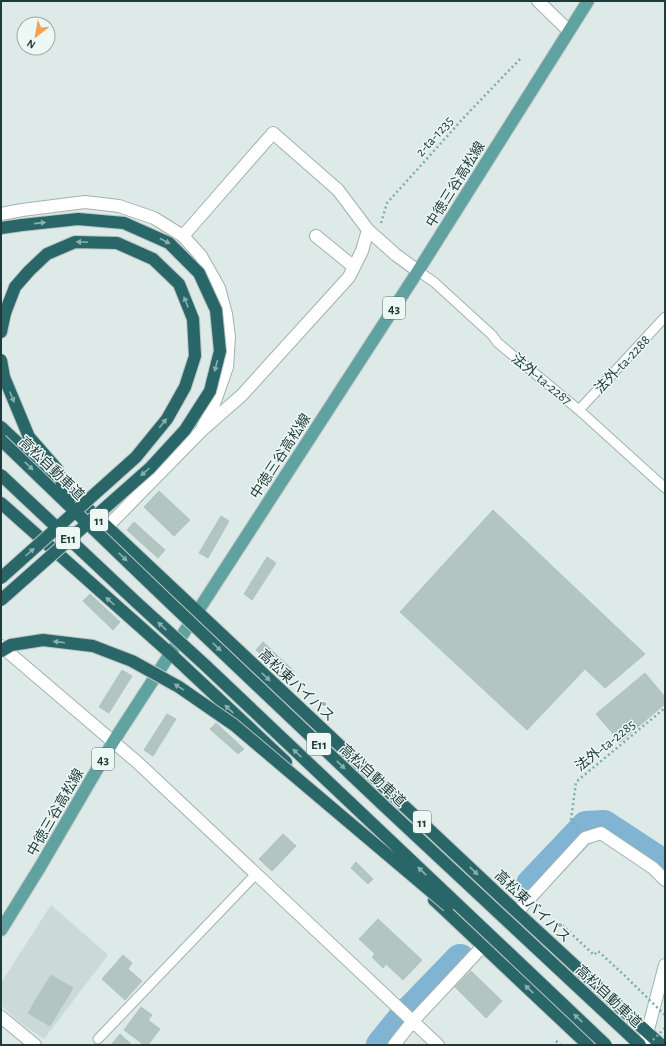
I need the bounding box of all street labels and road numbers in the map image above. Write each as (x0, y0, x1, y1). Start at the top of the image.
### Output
street label: 2-ta-1235 (413, 114, 456, 159)
street label: 中徳三谷高松線 (423, 139, 488, 230)
road number: 43 (383, 297, 405, 319)
street label: 法外-ta-2288 (591, 332, 653, 396)
street label: 法外-ta-2287 (509, 350, 575, 408)
street label: 中徳三谷高松線 (247, 411, 313, 501)
street label: 高松自動車道 (16, 434, 87, 503)
road number: 11 (90, 509, 108, 531)
road number: E11 (56, 527, 80, 549)
street label: 高松東バイパス (256, 647, 338, 724)
street label: 法外-ta-2285 (572, 716, 638, 774)
road number: E11 (307, 733, 331, 755)
street label: 高松自動車道 (337, 741, 408, 809)
road number: 43 (92, 748, 114, 770)
street label: 中徳三谷高松線 (24, 766, 86, 858)
road number: 11 (413, 811, 431, 833)
street label: 高松東バイパス (492, 868, 574, 945)
street label: 高松自動車道 (573, 962, 644, 1030)

